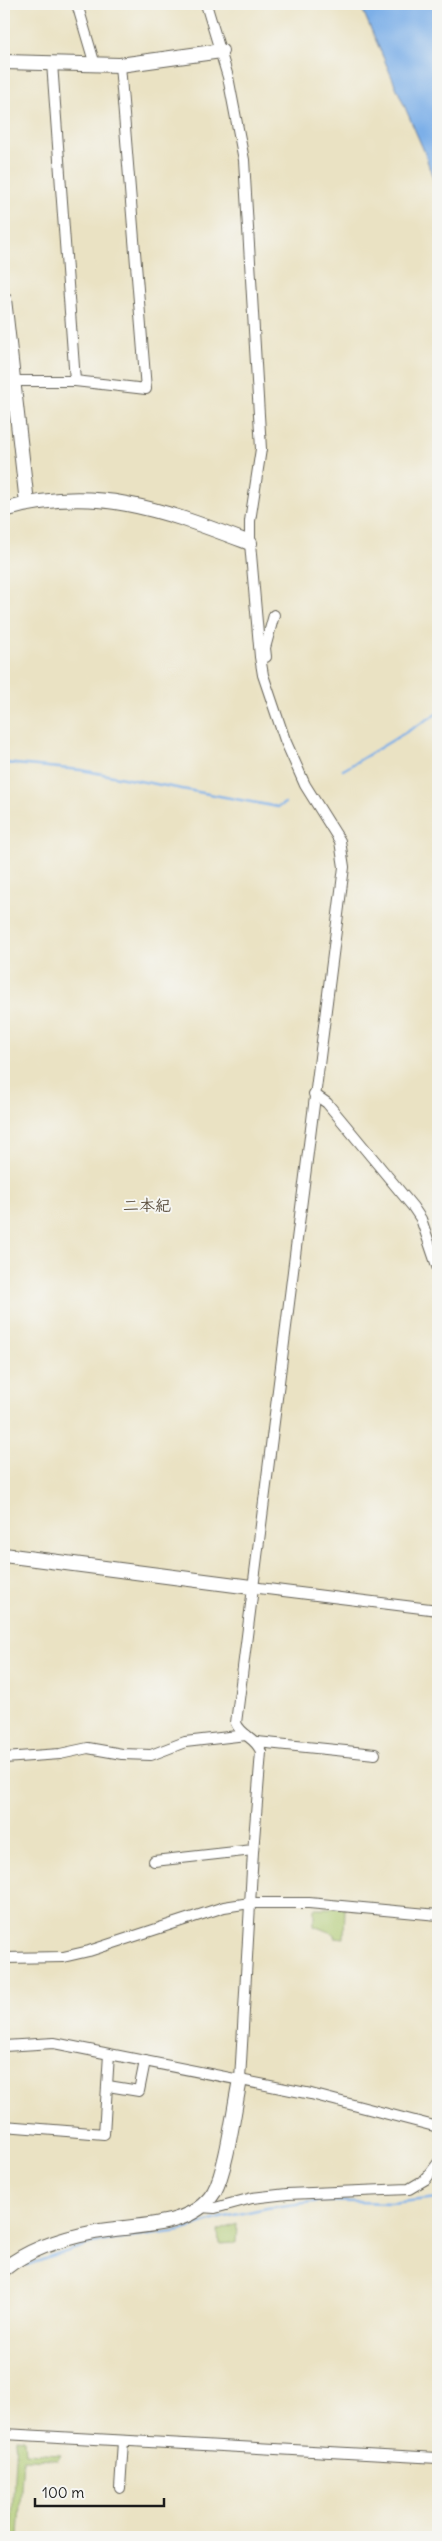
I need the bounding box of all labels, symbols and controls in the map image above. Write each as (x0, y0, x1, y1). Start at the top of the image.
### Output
district label: 二本紀 (123, 1195, 171, 1215)
scale bar (35, 2476, 164, 2508)
text: 100 m (42, 2483, 84, 2502)

